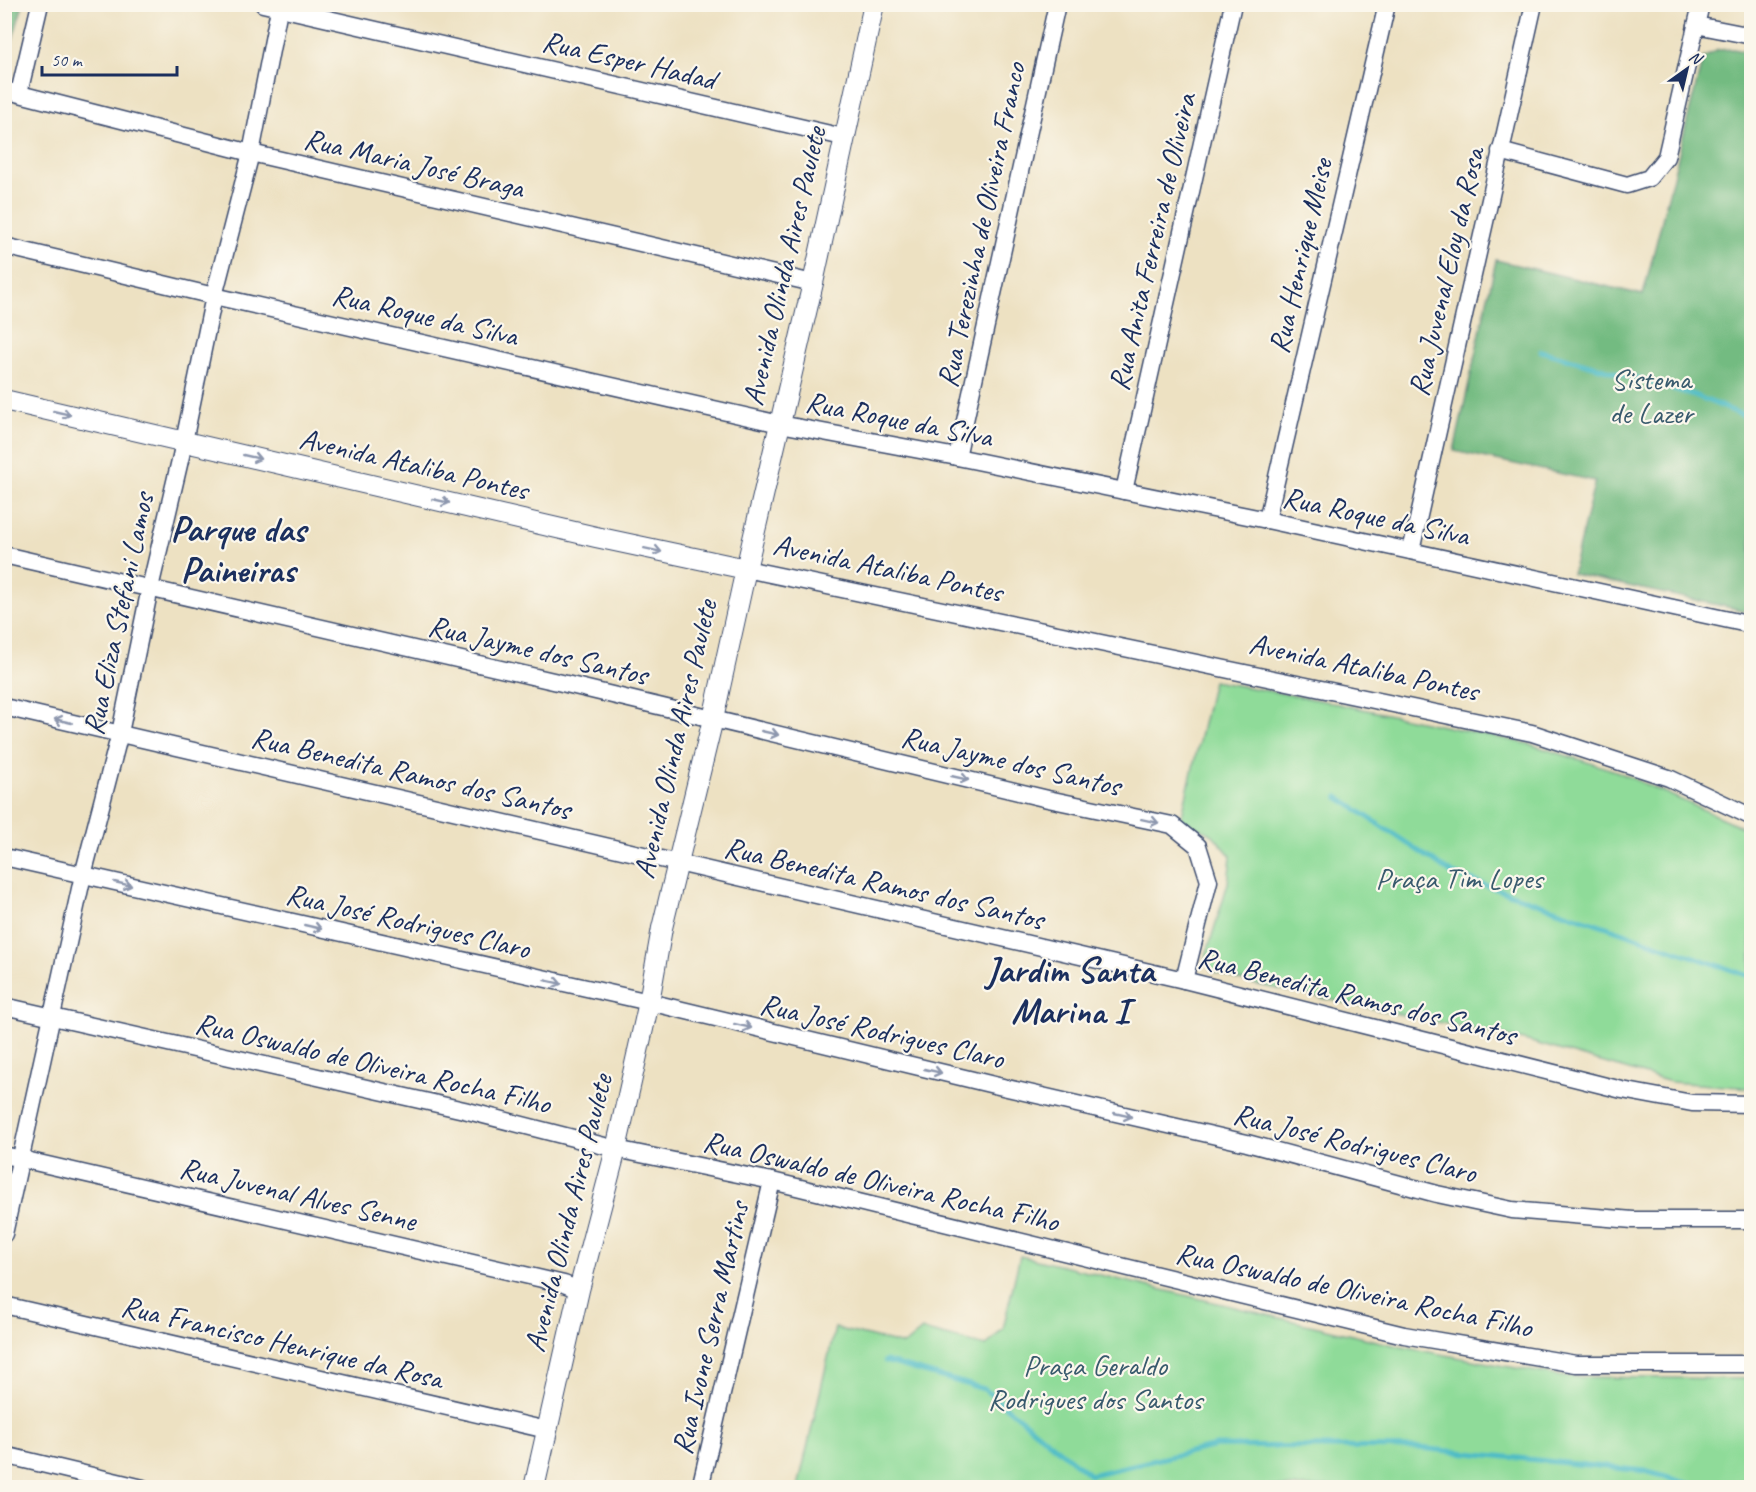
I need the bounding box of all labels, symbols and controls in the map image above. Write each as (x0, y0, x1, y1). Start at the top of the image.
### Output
street label: Rua Esper Hadad (539, 22, 723, 99)
scale bar (42, 39, 177, 77)
north arrow (1657, 39, 1717, 99)
text: N (1685, 46, 1707, 70)
text: 50 m (51, 49, 84, 71)
street label: Rua Terezinha de Oliveira Franco (928, 58, 1034, 391)
street label: Rua Anita Ferreira de Oliveira (1099, 88, 1205, 394)
street label: Rua Maria José Braga (300, 119, 530, 207)
street label: Avenida Olinda Aires Paulete (733, 121, 835, 409)
street label: Rua Juvenal Eloy da Rosa (1399, 142, 1494, 400)
street label: Rua Henrique Meise (1259, 153, 1341, 357)
street label: Rua Roque da Silva (328, 275, 523, 355)
park label: Sistema de Lazer (1609, 360, 1695, 432)
street label: Rua Roque da Silva (802, 382, 998, 456)
one-way arrow (51, 408, 71, 419)
street label: Avenida Ataliba Pontes (296, 419, 535, 509)
one-way arrow (242, 451, 261, 463)
street label: Rua Roque da Silva (1279, 478, 1475, 555)
street label: Rua Eliza Stefani Lamos (74, 487, 163, 738)
one-way arrow (432, 496, 451, 508)
district label: Parque das Paineiras (170, 506, 309, 593)
street label: Avenida Ataliba Pontes (770, 525, 1009, 611)
one-way arrow (643, 544, 662, 556)
street label: Avenida Olinda Aires Paulete (624, 594, 726, 882)
street label: Rua Jayme dos Santos (425, 606, 654, 694)
street label: Avenida Ataliba Pontes (1246, 624, 1485, 710)
one-way arrow (54, 714, 73, 726)
street label: Rua Jayme dos Santos (898, 717, 1127, 805)
street label: Rua Benedita Ramos dos Santos (248, 718, 577, 829)
one-way arrow (760, 727, 779, 739)
one-way arrow (950, 772, 969, 784)
one-way arrow (1141, 815, 1160, 827)
street label: Rua Benedita Ramos dos Santos (721, 828, 1050, 939)
park label: Praça Tim Lopes (1376, 859, 1545, 897)
street label: Rua José Rodrigues Claro (282, 874, 535, 968)
one-way arrow (113, 879, 132, 890)
one-way arrow (303, 922, 322, 934)
street label: Rua Benedita Ramos dos Santos (1194, 938, 1523, 1055)
district label: Jardim Santa Marina I (983, 947, 1157, 1034)
one-way arrow (544, 976, 563, 988)
street label: Rua José Rodrigues Claro (756, 984, 1009, 1078)
street label: Rua Oswaldo de Oliveira Rocha Filho (192, 1004, 556, 1123)
one-way arrow (734, 1020, 753, 1032)
one-way arrow (923, 1065, 942, 1077)
street label: Avenida Olinda Aires Paulete (515, 1068, 621, 1356)
street label: Rua José Rodrigues Claro (1230, 1094, 1482, 1192)
one-way arrow (1113, 1109, 1132, 1121)
street label: Rua Oswaldo de Oliveira Rocha Filho (700, 1122, 1064, 1241)
street label: Rua Juvenal Alves Senne (176, 1148, 422, 1240)
street label: Rua Ivone Serra Martins (662, 1195, 758, 1458)
street label: Rua Oswaldo de Oliveira Rocha Filho (1172, 1234, 1537, 1347)
street label: Rua Francisco Henrique da Rosa (118, 1287, 449, 1398)
park label: Praça Geraldo Rodrigues dos Santos (988, 1346, 1205, 1418)

